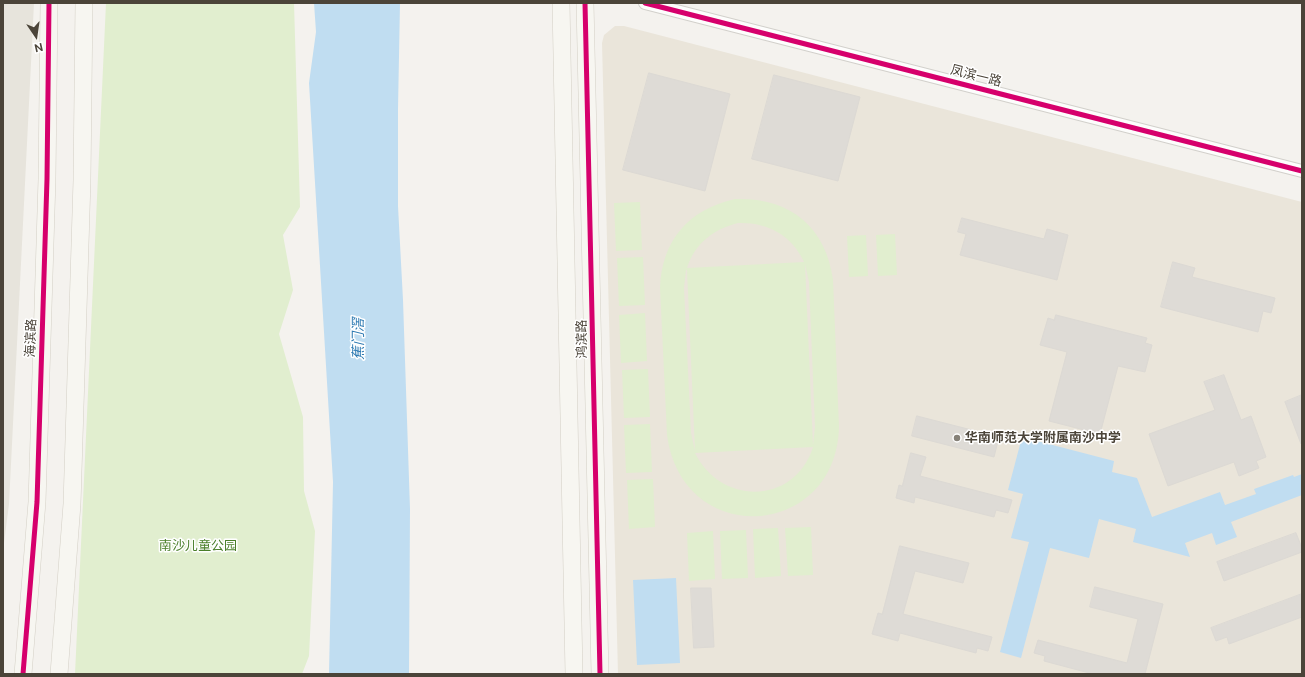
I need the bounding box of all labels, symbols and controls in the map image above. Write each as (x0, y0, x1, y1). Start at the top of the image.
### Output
north arrow (16, 16, 56, 56)
text: N (33, 41, 44, 55)
street label: 凤滨一路 (949, 62, 1003, 90)
street label: 海滨路 (23, 318, 39, 358)
water label: 蕉门滘 (351, 318, 367, 360)
street label: 鸿滨路 (574, 319, 590, 359)
place label: 华南师范大学附属南沙中学 (965, 430, 1121, 446)
marker: 华南师范大学附属南沙中学 (952, 433, 962, 443)
park label: 南沙儿童公园 (159, 538, 237, 554)

